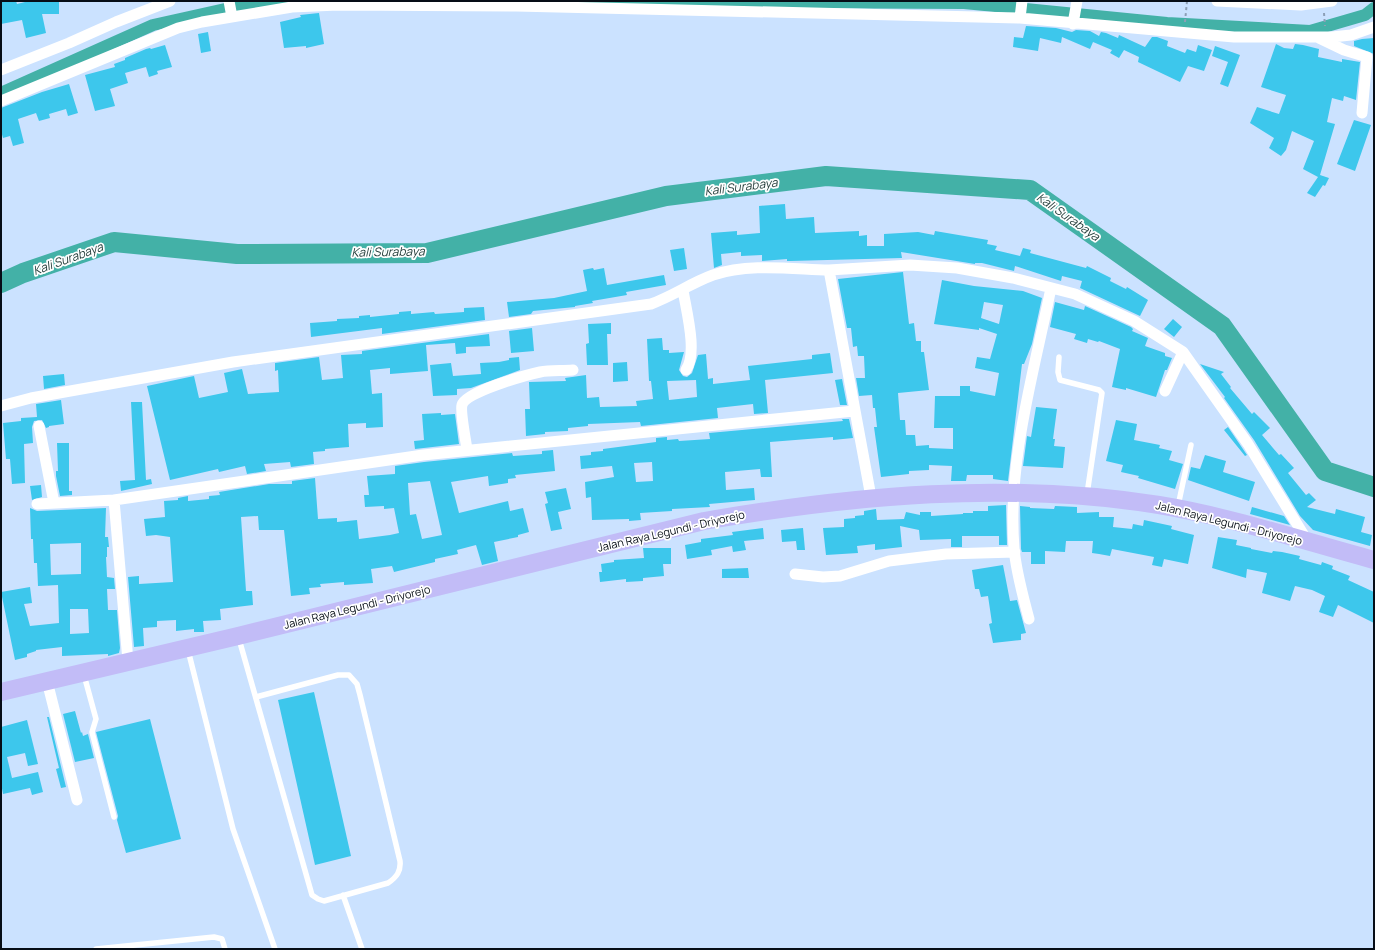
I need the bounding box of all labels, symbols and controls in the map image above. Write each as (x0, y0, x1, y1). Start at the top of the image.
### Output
water label: Kali Surabaya (704, 173, 780, 199)
water label: Kali Surabaya (1033, 189, 1104, 245)
water label: Kali Surabaya (31, 238, 106, 279)
water label: Kali Surabaya (351, 242, 426, 261)
street label: Jalan Raya Legundi - Driyorejo (1154, 497, 1304, 548)
street label: Jalan Raya Legundi - Driyorejo (596, 506, 746, 555)
street label: Jalan Raya Legundi - Driyorejo (282, 581, 432, 632)

